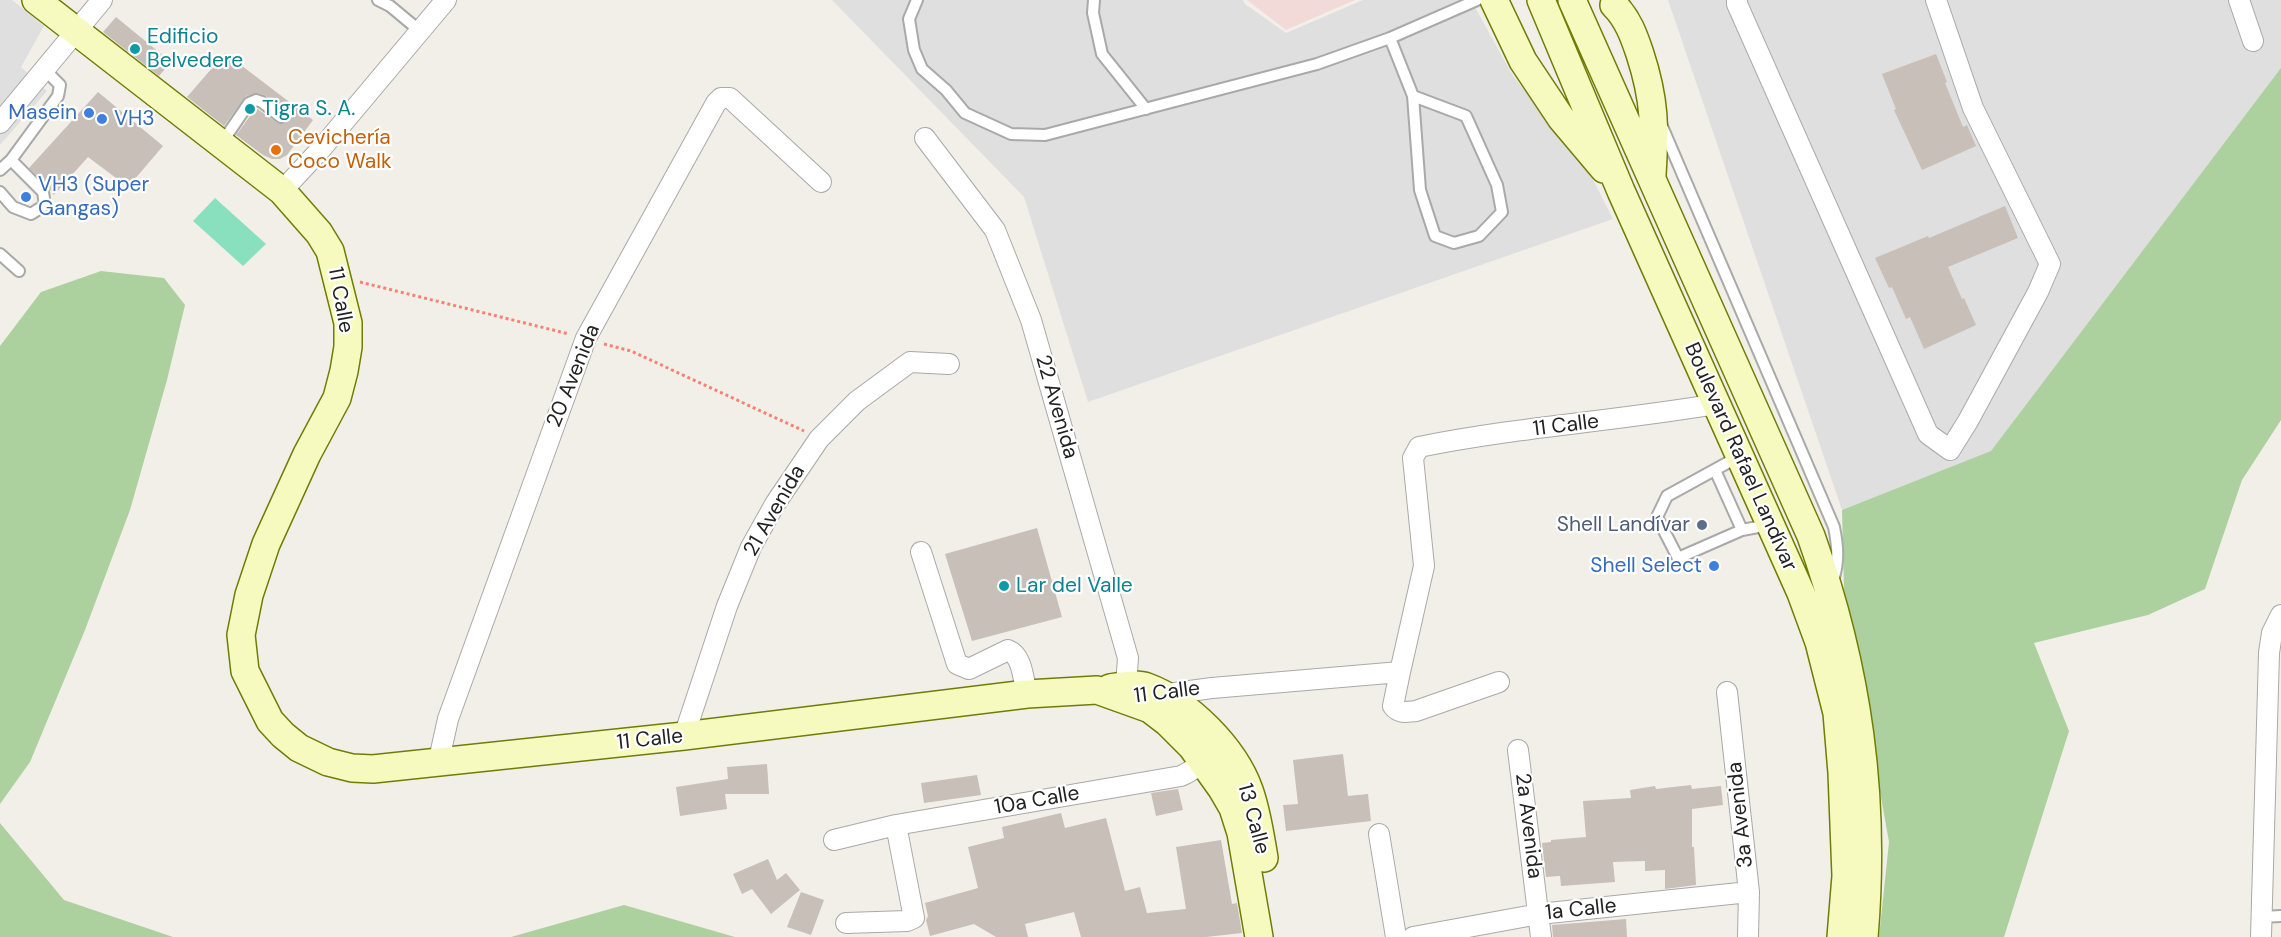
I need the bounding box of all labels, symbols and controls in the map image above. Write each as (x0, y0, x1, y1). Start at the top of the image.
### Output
place label: Edificio Belvedere (147, 24, 243, 74)
marker: Edificio Belvedere (128, 42, 142, 56)
place label: Tigra S. A. (262, 96, 355, 122)
place label: Masein (8, 100, 77, 126)
marker: Tigra S. A. (243, 102, 257, 116)
marker: Masein (82, 106, 96, 120)
place label: VH3 (114, 106, 155, 132)
marker: VH3 (95, 112, 109, 126)
place label: Cevichería Coco Walk (288, 125, 392, 175)
marker: Cevichería Coco Walk (269, 143, 283, 157)
place label: VH3 (Super Gangas) (38, 172, 149, 222)
marker: VH3 (Super Gangas) (19, 190, 33, 204)
street label: 11 Calle (322, 265, 358, 335)
street label: 20 Avenida (542, 321, 606, 431)
street label: Boulevard Rafael Landívar (1678, 339, 1802, 575)
street label: 22 Avenida (1029, 352, 1083, 462)
street label: 11 Calle (1531, 409, 1601, 443)
street label: 21 Avenida (739, 461, 811, 561)
place label: Shell Landívar (1557, 512, 1690, 538)
marker: Shell Landívar (1695, 518, 1709, 532)
place label: Shell Select (1590, 553, 1702, 579)
marker: Shell Select (1707, 559, 1721, 573)
place label: Lar del Valle (1016, 573, 1133, 599)
marker: Lar del Valle (997, 579, 1011, 593)
street label: 11 Calle (1132, 676, 1202, 710)
street label: 11 Calle (616, 724, 684, 756)
street label: 3a Avenida (1723, 761, 1759, 869)
street label: 2a Avenida (1509, 772, 1547, 880)
street label: 10a Calle (993, 781, 1081, 821)
street label: 13 Calle (1231, 781, 1275, 857)
street label: 1a Calle (1544, 894, 1618, 926)

